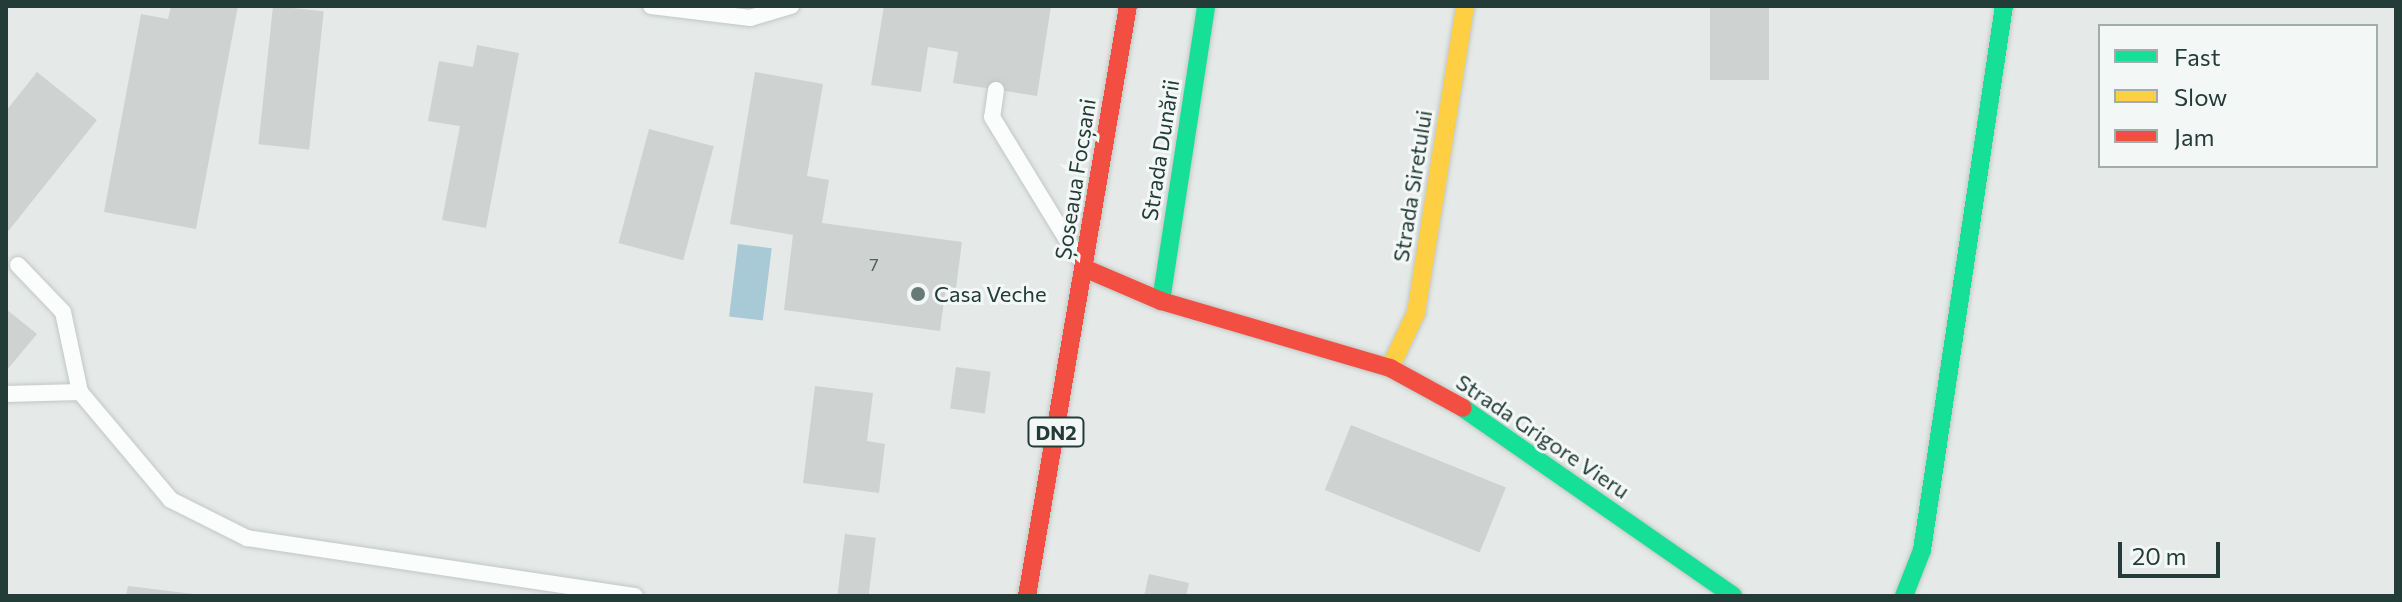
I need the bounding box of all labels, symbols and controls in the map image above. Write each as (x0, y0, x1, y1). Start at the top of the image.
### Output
legend (2098, 24, 2378, 168)
text: Fast (2174, 42, 2221, 71)
street label: Strada Dunării (1136, 77, 1184, 223)
text: Slow (2174, 82, 2227, 111)
street label: Șoseaua Focșani (1049, 96, 1101, 262)
street label: Strada Siretului (1387, 108, 1437, 264)
text: Jam (2174, 122, 2214, 151)
house number: 7 (869, 253, 879, 275)
place label: Casa Veche (934, 281, 1047, 307)
marker: Casa Veche (909, 285, 927, 303)
street label: Strada Grigore Vieru (1451, 368, 1635, 504)
road number: DN2 (1026, 416, 1086, 448)
scale bar (2122, 526, 2224, 576)
text: 20 m (2132, 541, 2186, 570)

